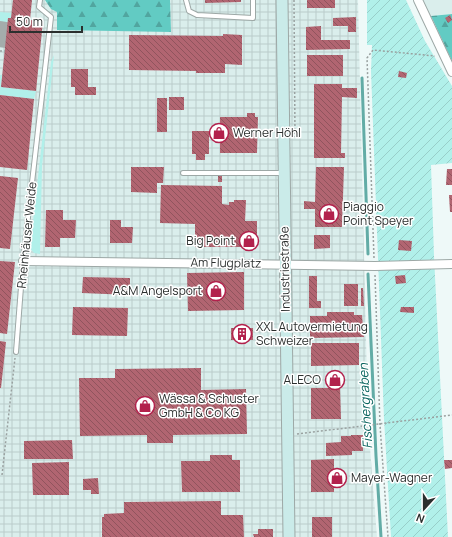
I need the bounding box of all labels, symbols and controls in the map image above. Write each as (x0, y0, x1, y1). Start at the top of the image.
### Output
scale bar (10, 8, 82, 34)
text: 50 m (16, 13, 43, 30)
shop icon: Werner Höhl (208, 122, 230, 144)
place label: Werner Höhl (233, 124, 301, 141)
street label: Rheinhäuser Weide (12, 181, 41, 289)
place label: Piaggio Point Speyer (343, 198, 414, 229)
shop icon: Piaggio Point Speyer (318, 203, 340, 225)
street label: Industriestraße (275, 226, 294, 312)
shop icon: Big Point (238, 230, 260, 252)
place label: Big Point (186, 232, 235, 249)
street label: Am Flugplatz (190, 253, 262, 272)
shop icon: A&M Angelsport (205, 280, 227, 302)
place label: A&M Angelsport (113, 282, 202, 299)
place label: XXL Autovermietung Schweizer (256, 318, 368, 349)
building icon: XXL Autovermietung Schweizer (231, 323, 253, 345)
water label: Fischergraben (354, 362, 376, 449)
shop icon: ALECO (324, 369, 346, 391)
place label: ALECO (283, 371, 321, 388)
place label: Wässa & Schuster GmbH & Co KG (159, 390, 259, 421)
shop icon: Wässa & Schuster GmbH & Co KG (134, 395, 156, 417)
shop icon: Mayer-Wagner (326, 467, 348, 489)
place label: Mayer-Wagner (351, 469, 433, 486)
north arrow (404, 489, 444, 529)
text: N (414, 510, 427, 527)

